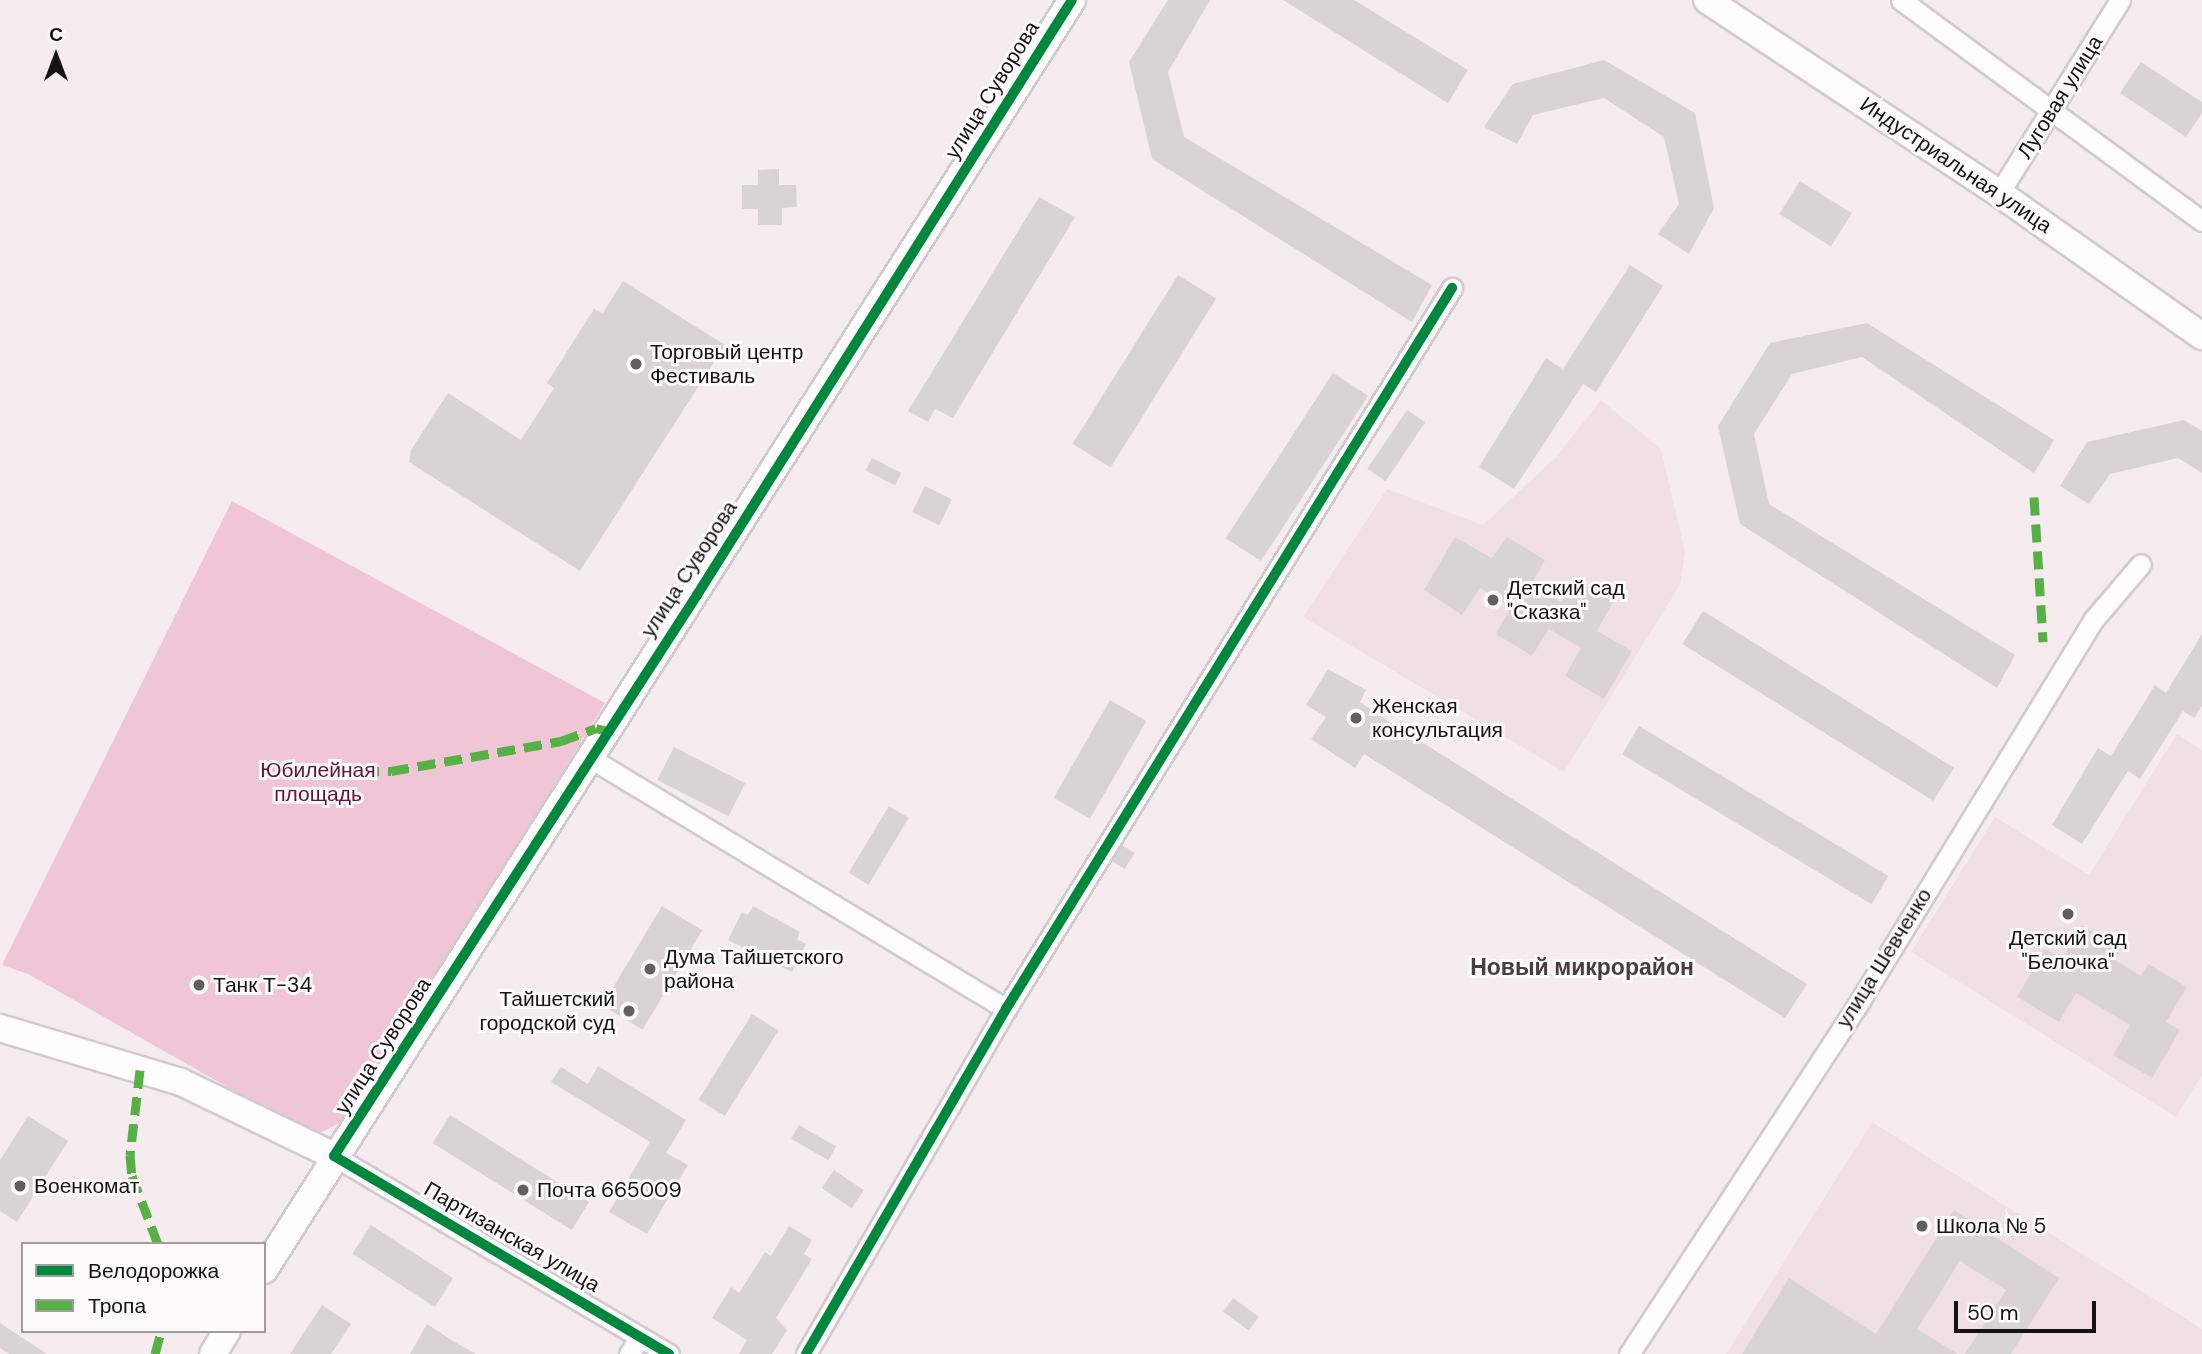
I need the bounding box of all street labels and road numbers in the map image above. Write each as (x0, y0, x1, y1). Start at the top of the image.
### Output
street label: улица Суворова (940, 17, 1044, 163)
street label: Луговая улица (2012, 31, 2108, 163)
street label: Индустриальная улица (1855, 91, 2057, 239)
street label: улица Суворова (636, 496, 742, 642)
street label: улица Шевченко (1831, 884, 1937, 1032)
street label: улица Суворова (330, 973, 436, 1119)
street label: Партизанская улица (420, 1176, 604, 1298)

